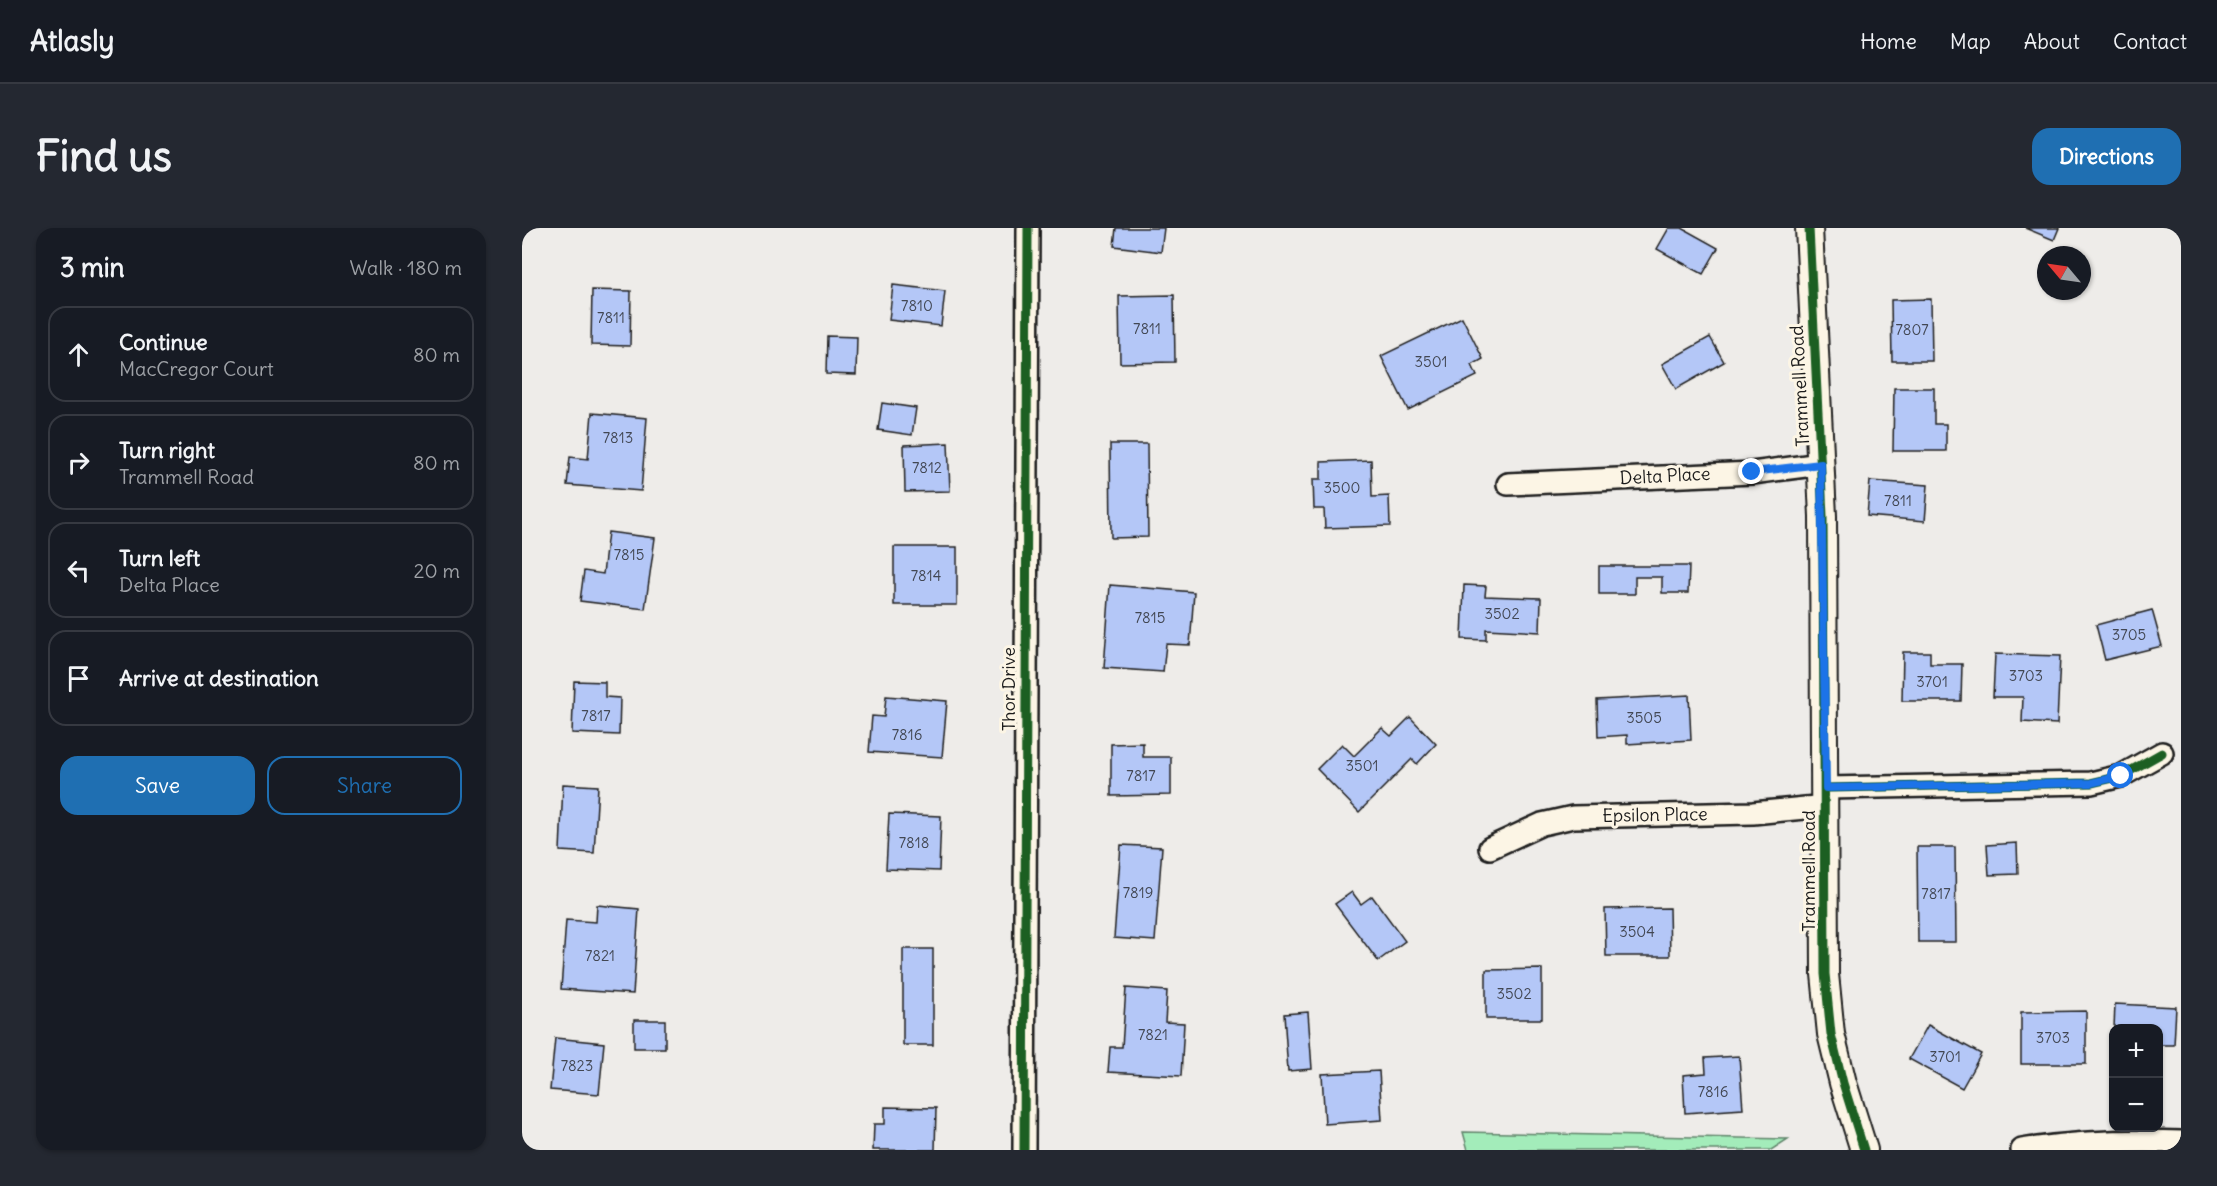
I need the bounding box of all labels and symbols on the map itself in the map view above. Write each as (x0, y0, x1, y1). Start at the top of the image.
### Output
north arrow (2037, 246, 2091, 300)
house number: 7810 (901, 296, 933, 315)
house number: 7811 (597, 308, 625, 327)
house number: 7811 (1133, 319, 1161, 338)
house number: 7807 (1895, 320, 1929, 339)
street label: Trammell Road (1785, 324, 1814, 447)
house number: 3501 (1415, 352, 1447, 371)
house number: 7813 (603, 428, 633, 447)
house number: 7812 (912, 458, 942, 477)
route end (1738, 458, 1764, 484)
street label: Delta Place (1619, 462, 1711, 489)
house number: 3500 (1324, 478, 1360, 497)
house number: 7811 (1884, 491, 1912, 510)
house number: 7815 (614, 545, 644, 564)
house number: 7814 (911, 566, 942, 585)
house number: 3502 (1484, 604, 1520, 623)
house number: 7815 (1135, 608, 1165, 627)
house number: 3705 (2112, 625, 2146, 644)
street label: Thor Drive (997, 647, 1020, 731)
house number: 3703 (2009, 666, 2043, 685)
house number: 3701 (1916, 672, 1948, 691)
house number: 7817 (581, 706, 611, 725)
house number: 3505 (1626, 708, 1662, 727)
house number: 7816 (892, 725, 922, 744)
house number: 3501 (1346, 756, 1378, 775)
route start (2107, 762, 2133, 788)
house number: 7817 (1126, 766, 1156, 785)
street label: Epsilon Place (1602, 802, 1708, 827)
street label: Trammell Road (1797, 810, 1820, 932)
house number: 7818 (899, 833, 929, 852)
house number: 7819 (1123, 883, 1153, 902)
house number: 7817 (1921, 884, 1951, 903)
house number: 3504 (1619, 922, 1655, 941)
house number: 7821 (585, 946, 615, 965)
house number: 3502 (1496, 984, 1532, 1003)
house number: 7821 (1138, 1025, 1168, 1044)
house number: 3703 (2036, 1028, 2070, 1047)
house number: 3701 (1929, 1047, 1961, 1066)
house number: 7823 (561, 1056, 593, 1075)
house number: 7816 (1698, 1082, 1728, 1101)

